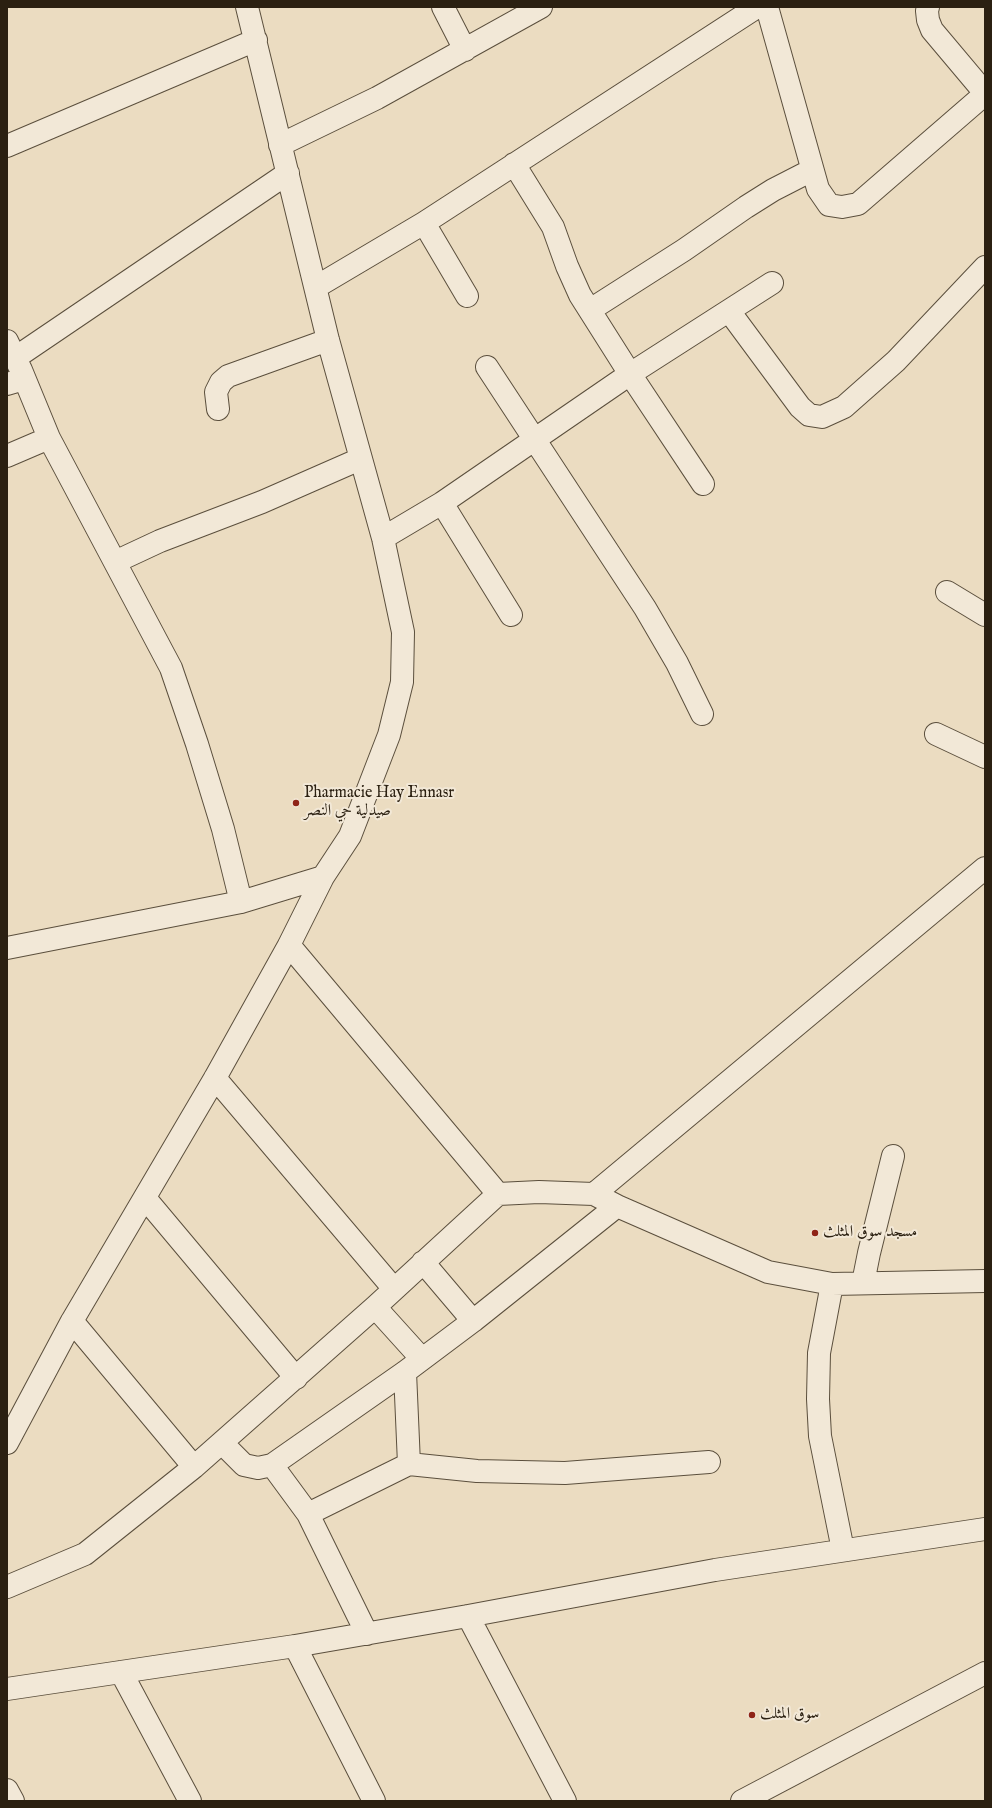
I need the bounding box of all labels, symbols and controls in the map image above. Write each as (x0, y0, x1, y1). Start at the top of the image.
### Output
place label: Pharmacie Hay Ennasr صيدلية حي النصر (304, 784, 454, 822)
marker: Pharmacie Hay Ennasr صيدلية حي النصر (291, 798, 301, 808)
place label: مسجد سوق المثلث (823, 1223, 917, 1243)
marker: مسجد سوق المثلث (810, 1228, 820, 1238)
place label: سوق المثلث (760, 1705, 819, 1725)
marker: سوق المثلث (747, 1710, 757, 1720)

